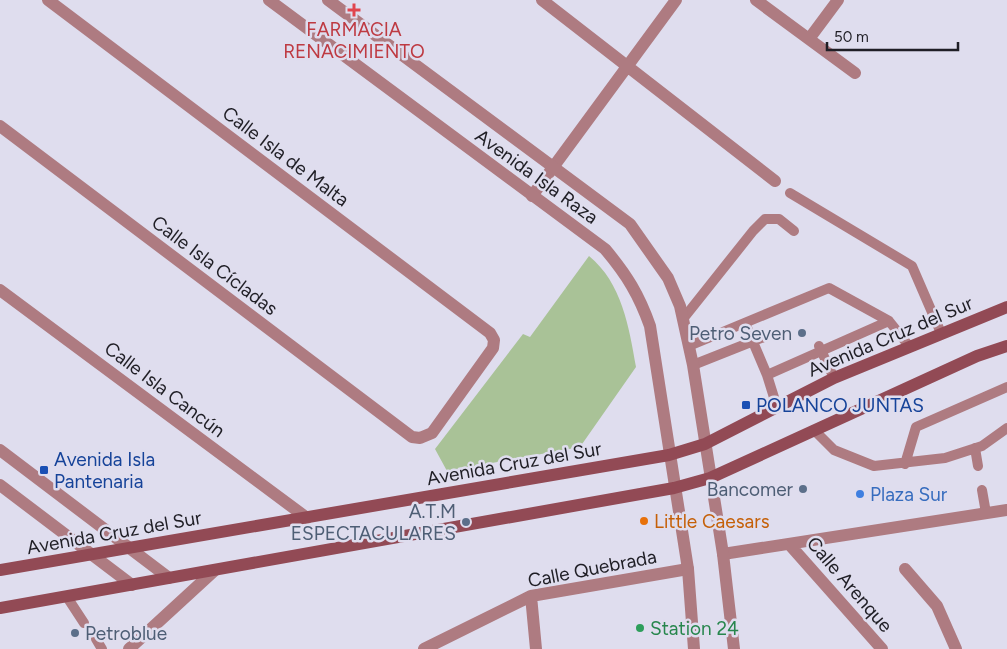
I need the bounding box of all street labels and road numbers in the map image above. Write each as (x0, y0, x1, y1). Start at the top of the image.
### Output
street label: Calle Isla de Malta (218, 101, 353, 211)
street label: Avenida Isla Raza (471, 124, 603, 229)
street label: Calle Isla Cícladas (147, 211, 282, 320)
street label: Avenida Cruz del Sur (804, 291, 977, 382)
street label: Calle Isla Cancún (100, 337, 229, 442)
street label: Avenida Cruz del Sur (425, 437, 604, 490)
street label: Avenida Cruz del Sur (25, 506, 204, 559)
street label: Calle Arenque (802, 532, 897, 637)
street label: Calle Quebrada (526, 545, 658, 592)

